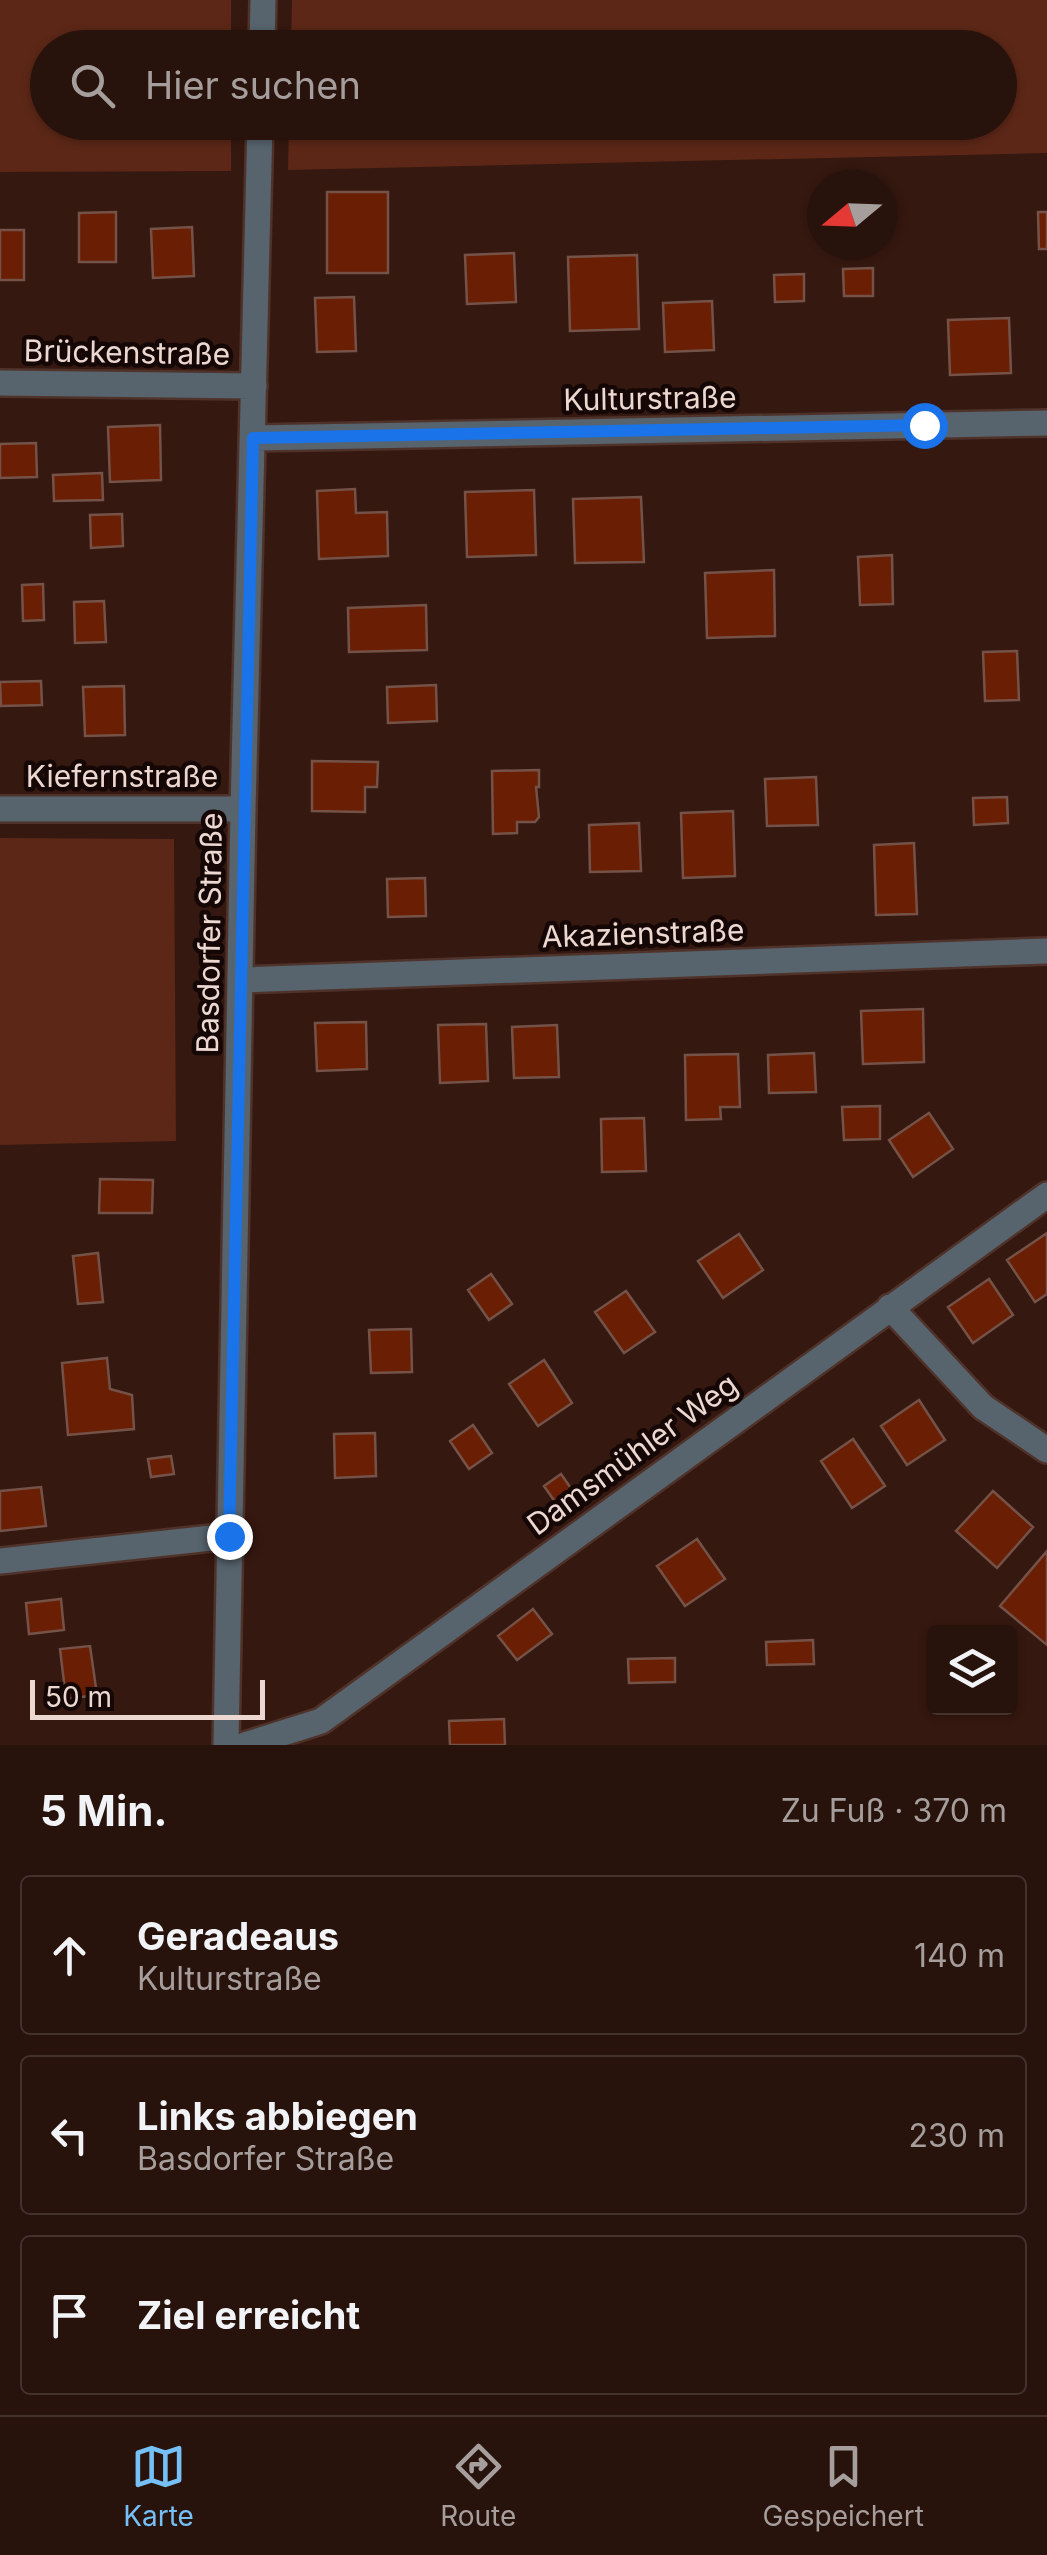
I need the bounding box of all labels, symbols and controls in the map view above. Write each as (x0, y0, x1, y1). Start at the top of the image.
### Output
search box (30, 30, 1017, 140)
icon: search (65, 58, 120, 113)
text: Hier suchen (145, 62, 361, 108)
north arrow (807, 170, 897, 260)
street label: Brückenstraße (23, 332, 231, 372)
street label: Kulturstraße (563, 378, 737, 418)
route start (902, 403, 948, 449)
street label: Kiefernstraße (26, 758, 218, 794)
street label: Basdorfer Straße (189, 812, 229, 1054)
street label: Akazienstraße (541, 911, 745, 955)
street label: Damsmühler Weg (520, 1366, 744, 1542)
route end (207, 1514, 253, 1560)
map controls (927, 1625, 1017, 1715)
button: layers (927, 1625, 1017, 1715)
scale bar (30, 1675, 265, 1720)
text: 50 m (45, 1680, 112, 1714)
text: 5 Min. (40, 1785, 167, 1836)
text: Zu Fuß · 370 m (781, 1791, 1007, 1830)
text: Geradeaus (137, 1913, 339, 1959)
icon: ahead (42, 1928, 97, 1983)
text: 140 m (914, 1936, 1005, 1975)
text: Kulturstraße (137, 1959, 322, 1998)
text: Links abbiegen (137, 2093, 418, 2139)
icon: left (42, 2108, 97, 2163)
text: 230 m (909, 2116, 1005, 2155)
text: Basdorfer Straße (137, 2139, 394, 2178)
icon: arrive (42, 2288, 97, 2343)
text: Ziel erreicht (137, 2292, 360, 2338)
tab: Karte (123, 2439, 194, 2533)
tab: Route (440, 2439, 516, 2533)
tab: Gespeichert (763, 2439, 924, 2533)

